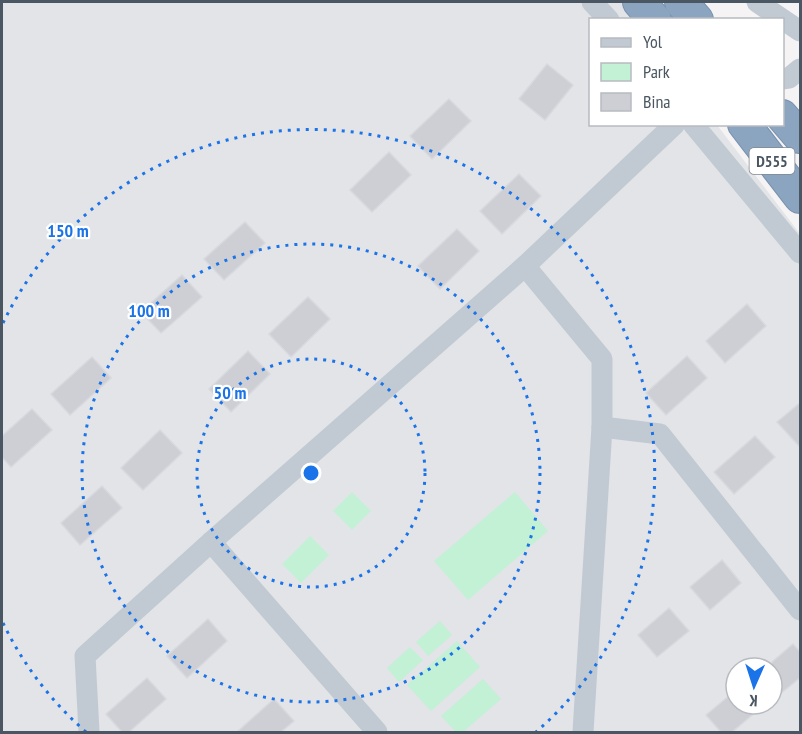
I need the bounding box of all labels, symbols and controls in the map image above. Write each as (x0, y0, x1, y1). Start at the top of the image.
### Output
legend (589, 18, 784, 126)
text: Yol (643, 30, 663, 53)
text: Park (643, 60, 670, 83)
text: Bina (643, 90, 671, 113)
road number: D555 (750, 148, 794, 174)
text: 150 m (47, 219, 89, 242)
text: 100 m (128, 299, 170, 322)
text: 50 m (214, 381, 246, 404)
centre of rings (301, 463, 321, 483)
north arrow (724, 656, 784, 716)
text: K (748, 691, 758, 711)

